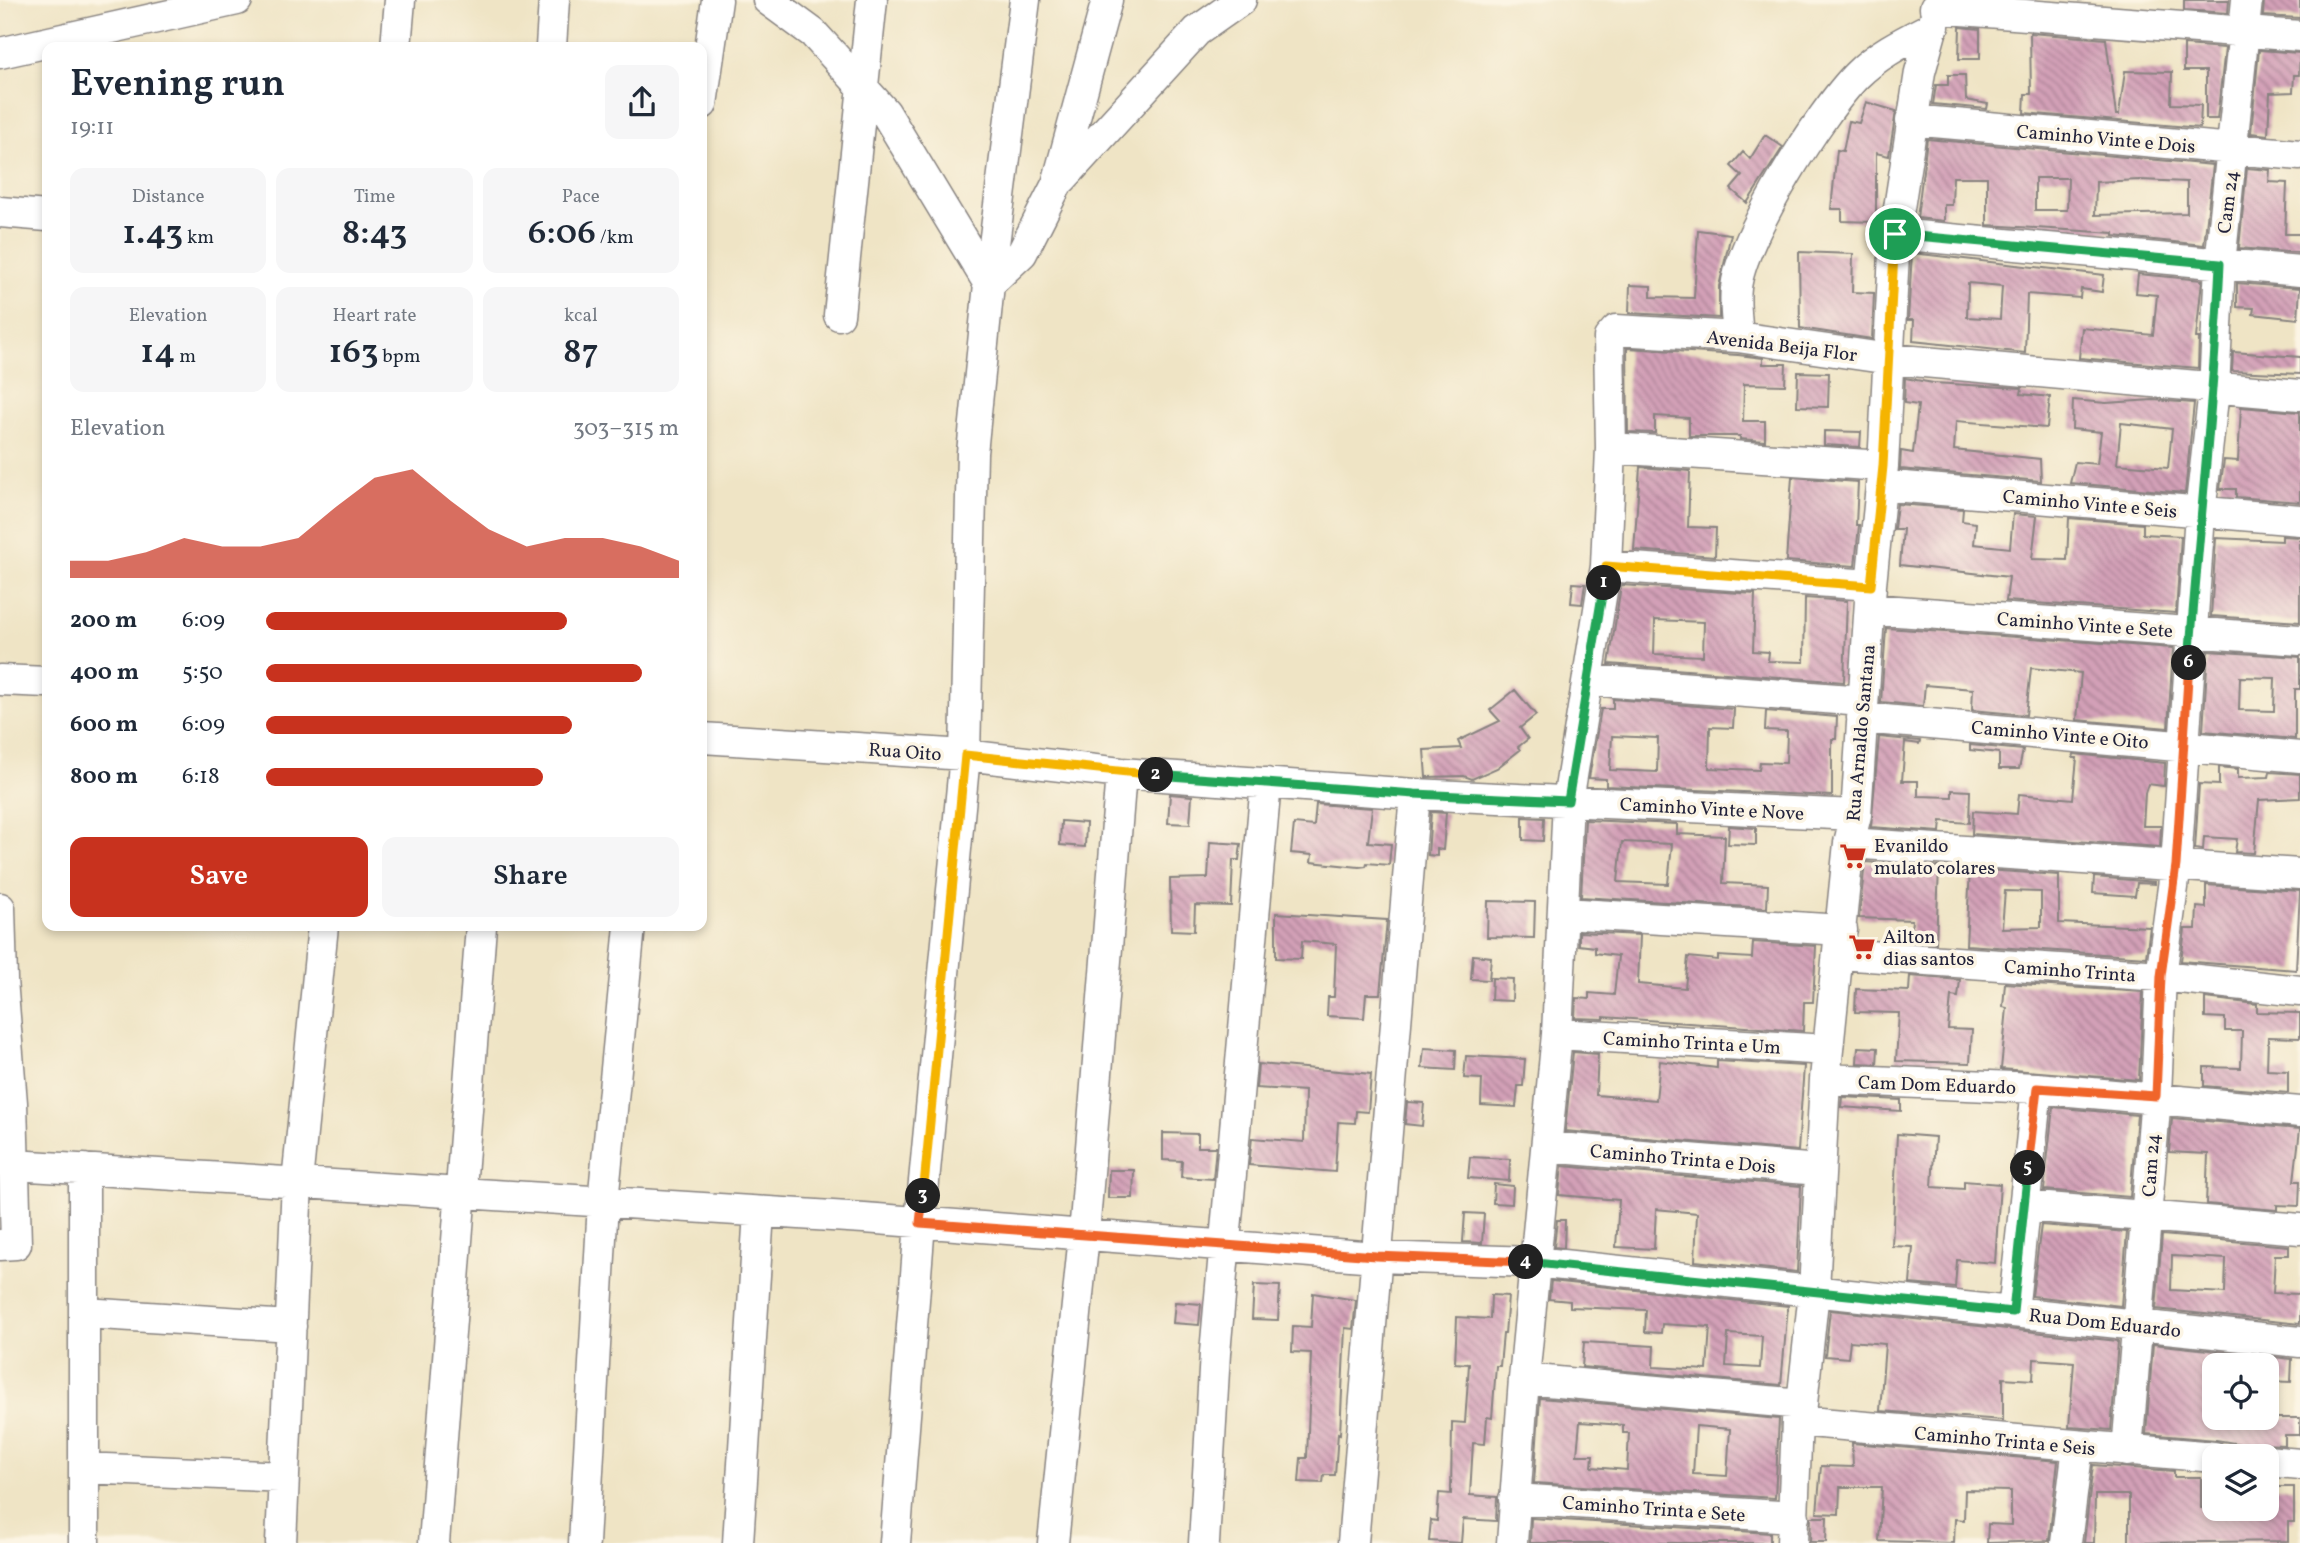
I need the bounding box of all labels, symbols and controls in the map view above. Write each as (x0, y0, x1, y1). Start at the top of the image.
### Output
text: Evening run (70, 59, 285, 112)
button: share (605, 65, 679, 139)
text: 19:11 (70, 112, 114, 144)
street label: Caminho Vinte e Dois (2015, 119, 2196, 161)
street label: Cam 24 (2212, 169, 2246, 235)
text: Distance (132, 184, 205, 210)
text: Time (354, 184, 395, 210)
text: Pace (562, 184, 600, 210)
pin (1865, 204, 1925, 264)
text: 1.43 (122, 210, 183, 258)
text: 8:43 (342, 210, 407, 258)
text: 6:06 (528, 210, 596, 258)
icon: arrive (1876, 215, 1914, 253)
text: km (183, 225, 214, 251)
text: /km (596, 225, 634, 251)
text: Elevation (129, 303, 208, 329)
text: Heart rate (333, 303, 416, 329)
text: kcal (564, 303, 598, 329)
street label: Avenida Beija Flor (1705, 325, 1859, 369)
text: 14 (140, 329, 175, 377)
text: 163 (329, 329, 379, 377)
text: 87 (563, 329, 599, 377)
text: m (175, 344, 196, 370)
text: bpm (379, 344, 420, 370)
text: Elevation (70, 413, 166, 445)
text: 303–315 m (573, 413, 679, 445)
street label: Caminho Vinte e Seis (2002, 484, 2178, 526)
pin: 1 (1586, 566, 1622, 600)
text: 1 (1600, 569, 1607, 595)
text: 200 m (70, 605, 137, 637)
text: 6:09 (182, 605, 225, 637)
street label: Caminho Vinte e Sete (1996, 607, 2174, 645)
street label: Rua Arnaldo Santana (1841, 644, 1883, 823)
pin: 6 (2172, 646, 2206, 680)
text: 6 (2183, 649, 2194, 675)
text: 400 m (70, 657, 139, 689)
text: 5:50 (182, 657, 223, 689)
text: 600 m (70, 709, 138, 741)
text: 6:09 (182, 709, 225, 741)
street label: Caminho Vinte e Oito (1970, 715, 2150, 757)
street label: Rua Oito (867, 737, 942, 769)
pin: 2 (1138, 758, 1174, 792)
text: 800 m (70, 761, 138, 793)
text: 6:18 (182, 761, 220, 793)
text: 2 (1151, 761, 1160, 787)
street label: Caminho Vinte e Nove (1619, 792, 1805, 828)
place label: Evanildo mulato colares (1874, 834, 1995, 882)
button: Save (70, 837, 368, 917)
button: Share (382, 837, 679, 917)
supermarket icon: Evanildo mulato colares (1838, 841, 1868, 871)
place label: Ailton dias santos (1883, 925, 1975, 973)
supermarket icon: Ailton dias santos (1847, 932, 1877, 962)
street label: Caminho Trinta (2003, 954, 2137, 990)
street label: Caminho Trinta e Um (1602, 1026, 1782, 1062)
street label: Cam Dom Eduardo (1857, 1070, 2016, 1102)
street label: Cam 24 (2137, 1133, 2167, 1198)
street label: Caminho Trinta e Dois (1589, 1139, 1777, 1181)
pin: 5 (2010, 1150, 2046, 1186)
text: 5 (2023, 1154, 2032, 1180)
pin: 3 (906, 1178, 940, 1214)
text: 3 (918, 1182, 927, 1208)
pin: 4 (1508, 1244, 1544, 1280)
text: 4 (1520, 1248, 1531, 1274)
street label: Rua Dom Eduardo (2028, 1303, 2182, 1345)
map controls (2202, 1353, 2279, 1521)
button: locate (2202, 1353, 2279, 1430)
street label: Caminho Trinta e Seis (1913, 1421, 2097, 1463)
button: layers (2202, 1444, 2279, 1521)
street label: Caminho Trinta e Sete (1561, 1491, 1746, 1529)

